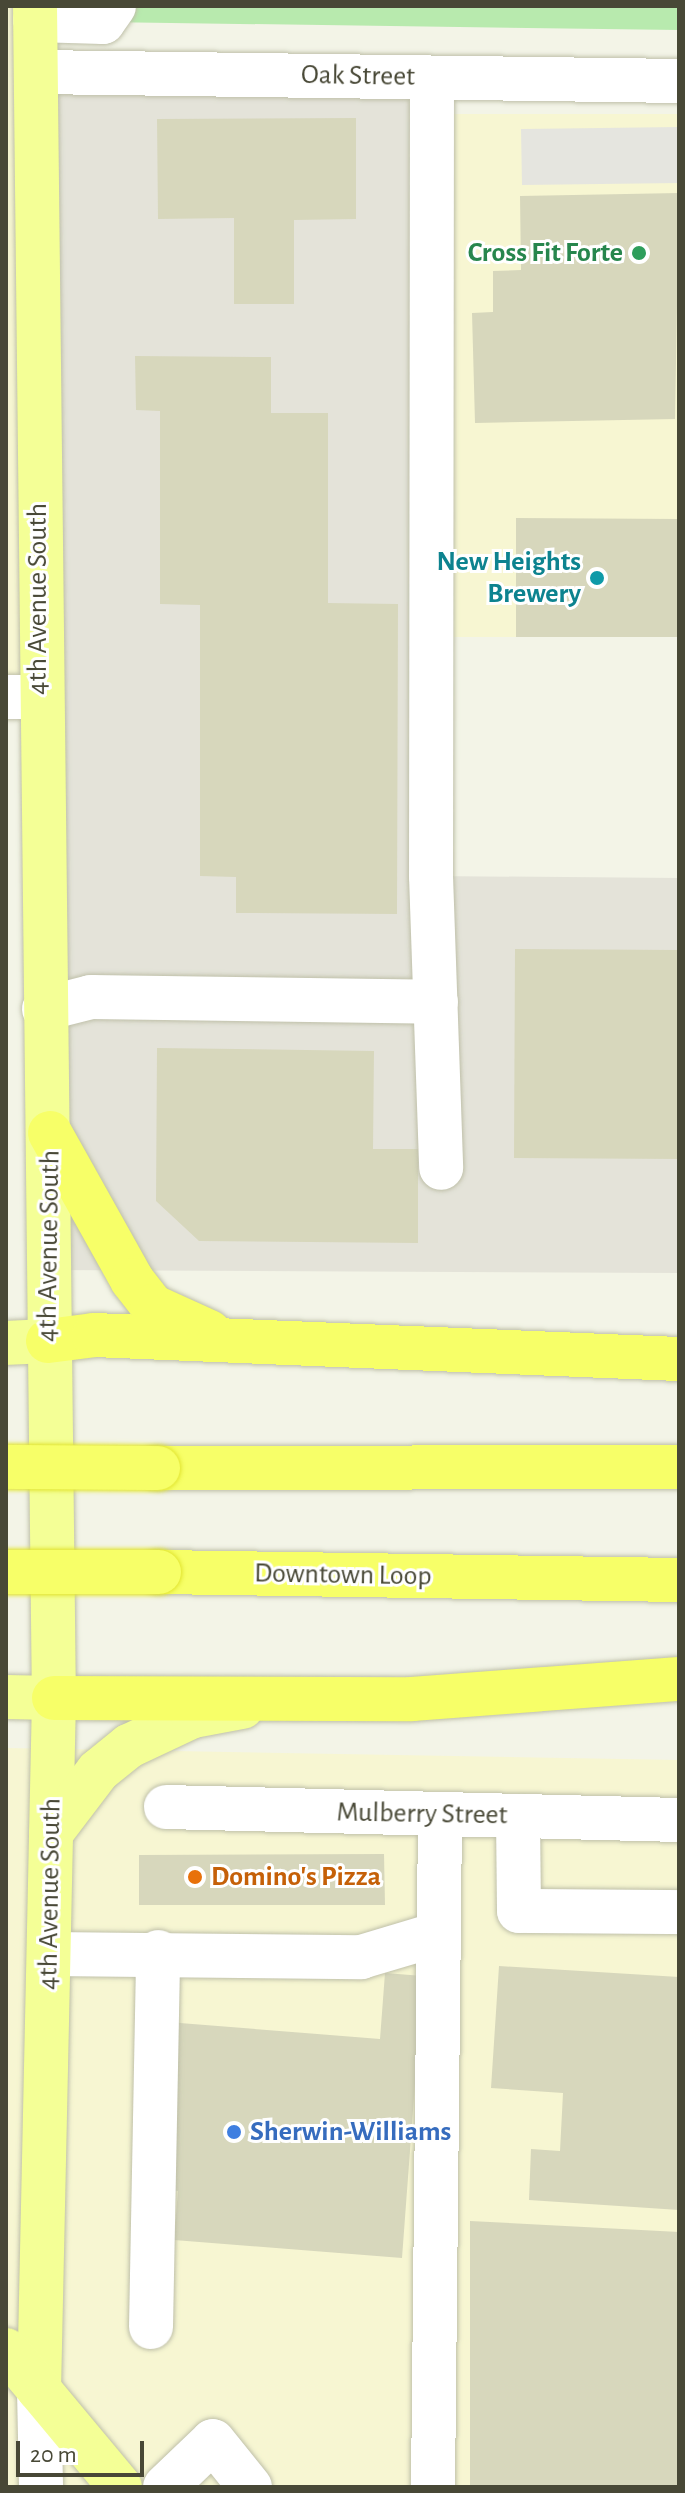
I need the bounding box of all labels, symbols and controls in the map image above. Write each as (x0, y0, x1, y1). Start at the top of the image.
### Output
street label: Oak Street (301, 58, 415, 94)
place label: Cross Fit Forte (468, 236, 623, 270)
marker: Cross Fit Forte (630, 244, 648, 262)
street label: 4th Avenue South (21, 503, 55, 695)
place label: New Heights Brewery (437, 545, 581, 611)
marker: New Heights Brewery (588, 569, 606, 587)
street label: 4th Avenue South (31, 1150, 67, 1342)
street label: Downtown Loop (254, 1557, 432, 1593)
street label: Mulberry Street (336, 1796, 508, 1832)
street label: 4th Avenue South (32, 1798, 68, 1990)
place label: Domino's Pizza (211, 1860, 381, 1894)
marker: Domino's Pizza (186, 1868, 204, 1886)
place label: Sherwin-Williams (250, 2115, 451, 2149)
marker: Sherwin-Williams (225, 2123, 243, 2141)
scale bar (20, 2425, 148, 2475)
text: 20 m (30, 2443, 77, 2467)

